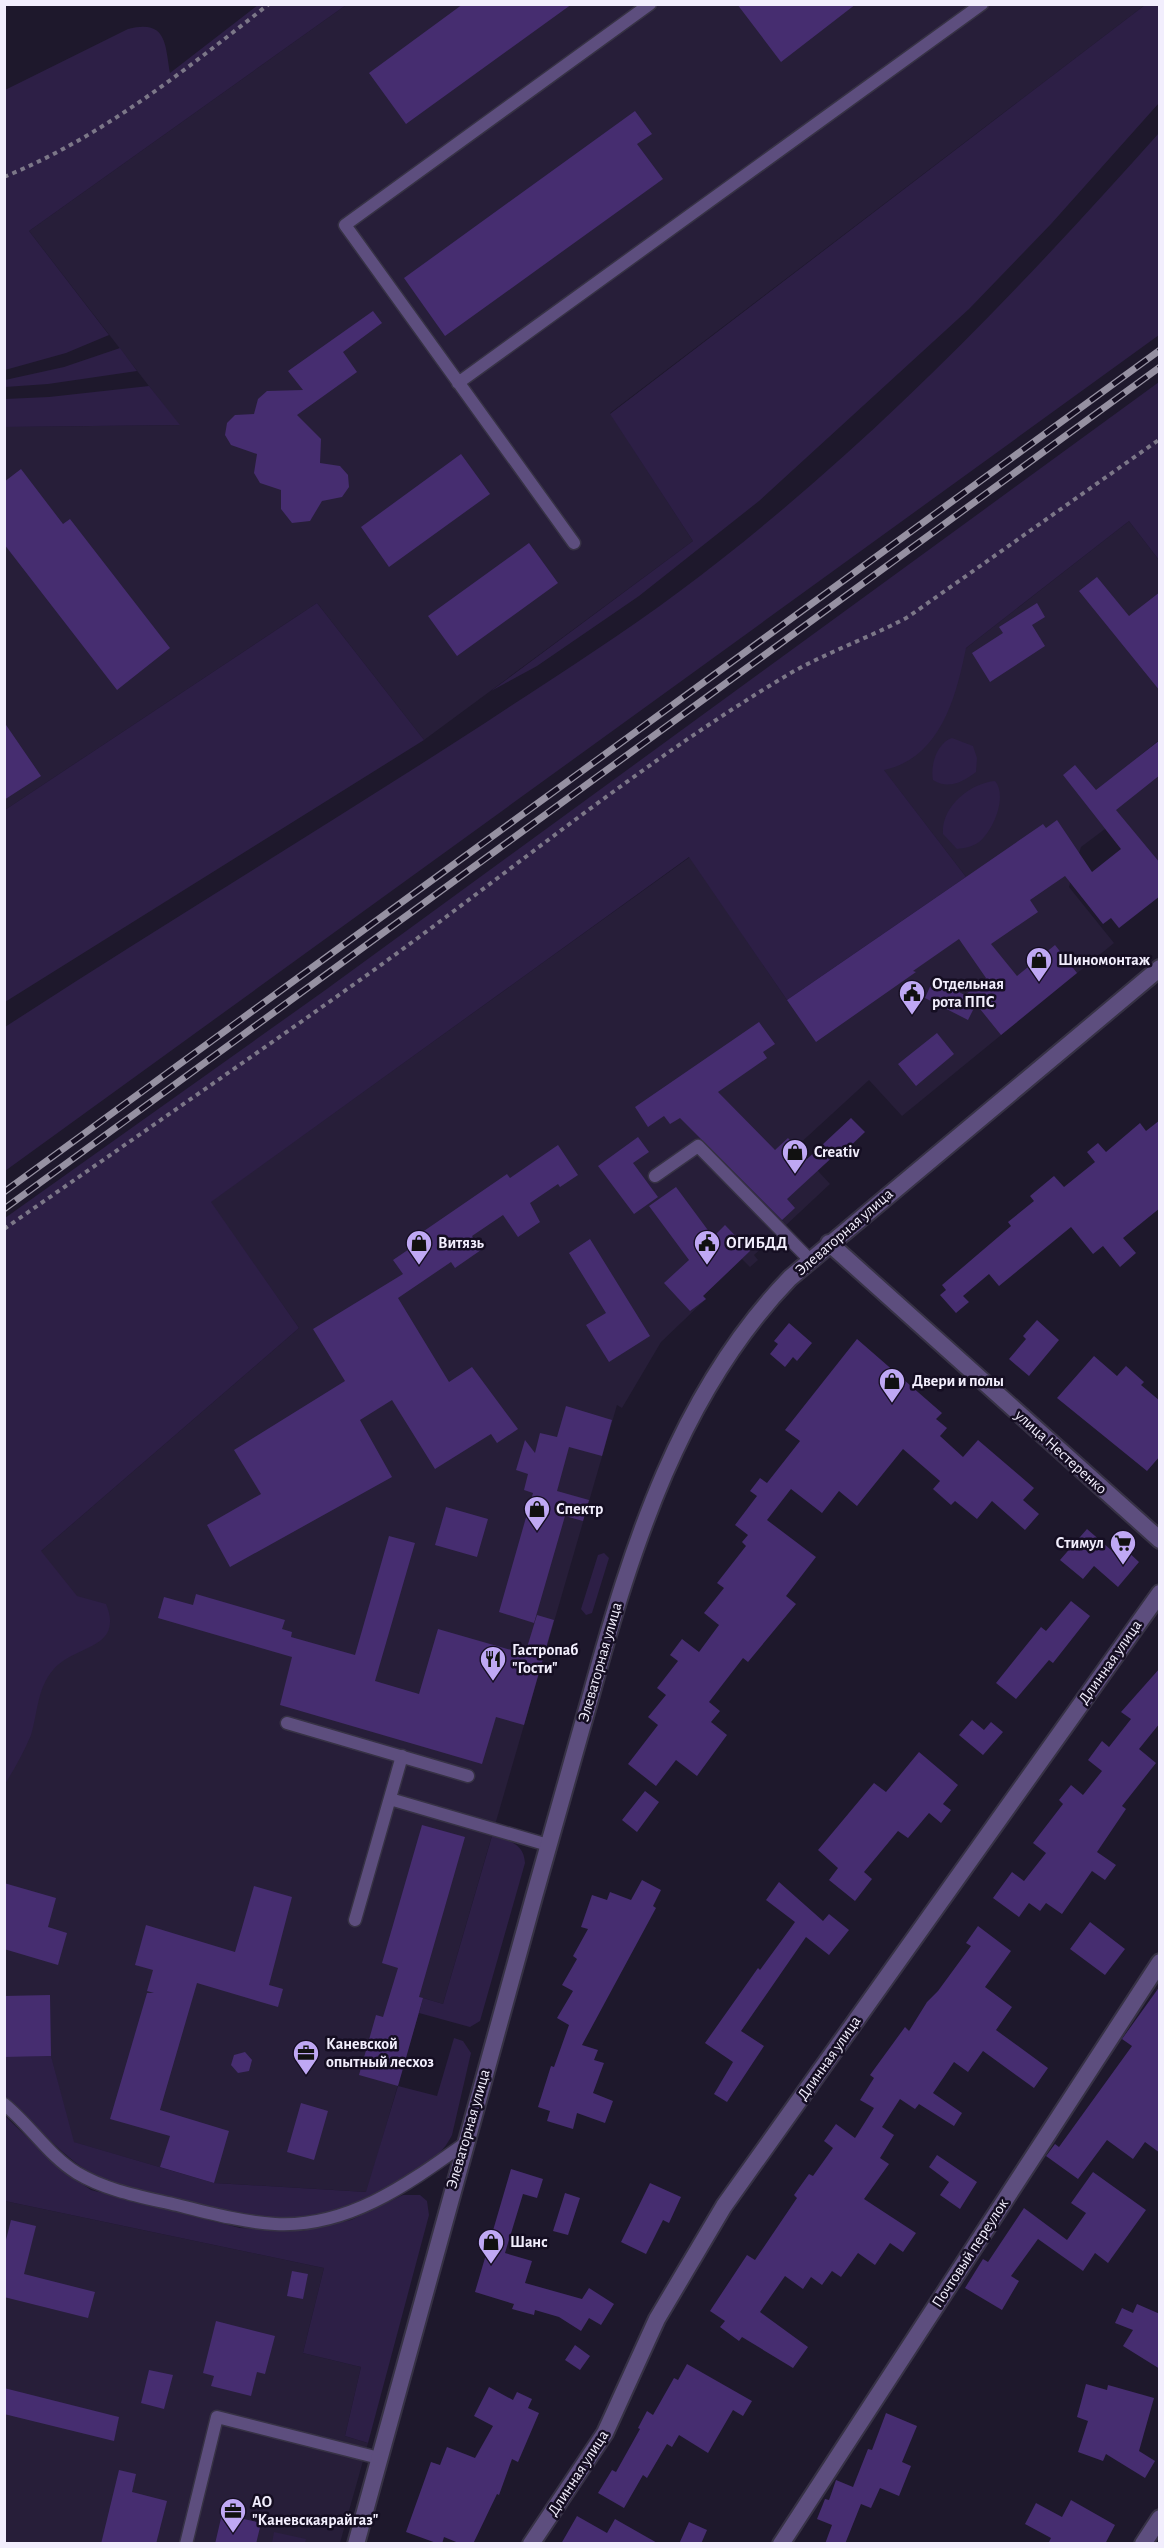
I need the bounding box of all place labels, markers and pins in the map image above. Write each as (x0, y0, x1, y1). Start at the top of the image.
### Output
shop icon: Шиномонтаж (1024, 945, 1054, 983)
place label: Шиномонтаж (1058, 952, 1151, 968)
place label: Отдельная рота ППС (932, 976, 1004, 1010)
public building icon: Отдельная рота ППС (897, 978, 927, 1016)
shop icon: Creativ (780, 1137, 810, 1175)
place label: Creativ (814, 1144, 860, 1160)
shop icon: Витязь (404, 1228, 434, 1266)
public building icon: ОГИБДД (692, 1228, 722, 1266)
place label: Витязь (438, 1235, 485, 1251)
place label: ОГИБДД (726, 1235, 787, 1251)
shop icon: Двери и полы (877, 1366, 907, 1404)
place label: Двери и полы (912, 1373, 1004, 1389)
shop icon: Спектр (522, 1494, 552, 1532)
place label: Спектр (556, 1501, 603, 1517)
supermarket icon: Стимул (1108, 1528, 1138, 1566)
place label: Стимул (1056, 1535, 1104, 1552)
place label: Гастропаб "Гости" (512, 1642, 578, 1676)
restaurant icon: Гастропаб "Гости" (478, 1644, 508, 1682)
place label: Каневской опытный лесхоз (326, 2036, 434, 2070)
office icon: Каневской опытный лесхоз (291, 2038, 321, 2076)
shop icon: Шанс (476, 2227, 506, 2265)
place label: Шанс (510, 2234, 548, 2250)
place label: АО "Каневскаярайгаз" (252, 2494, 379, 2528)
office icon: АО "Каневскаярайгаз" (218, 2496, 248, 2534)

